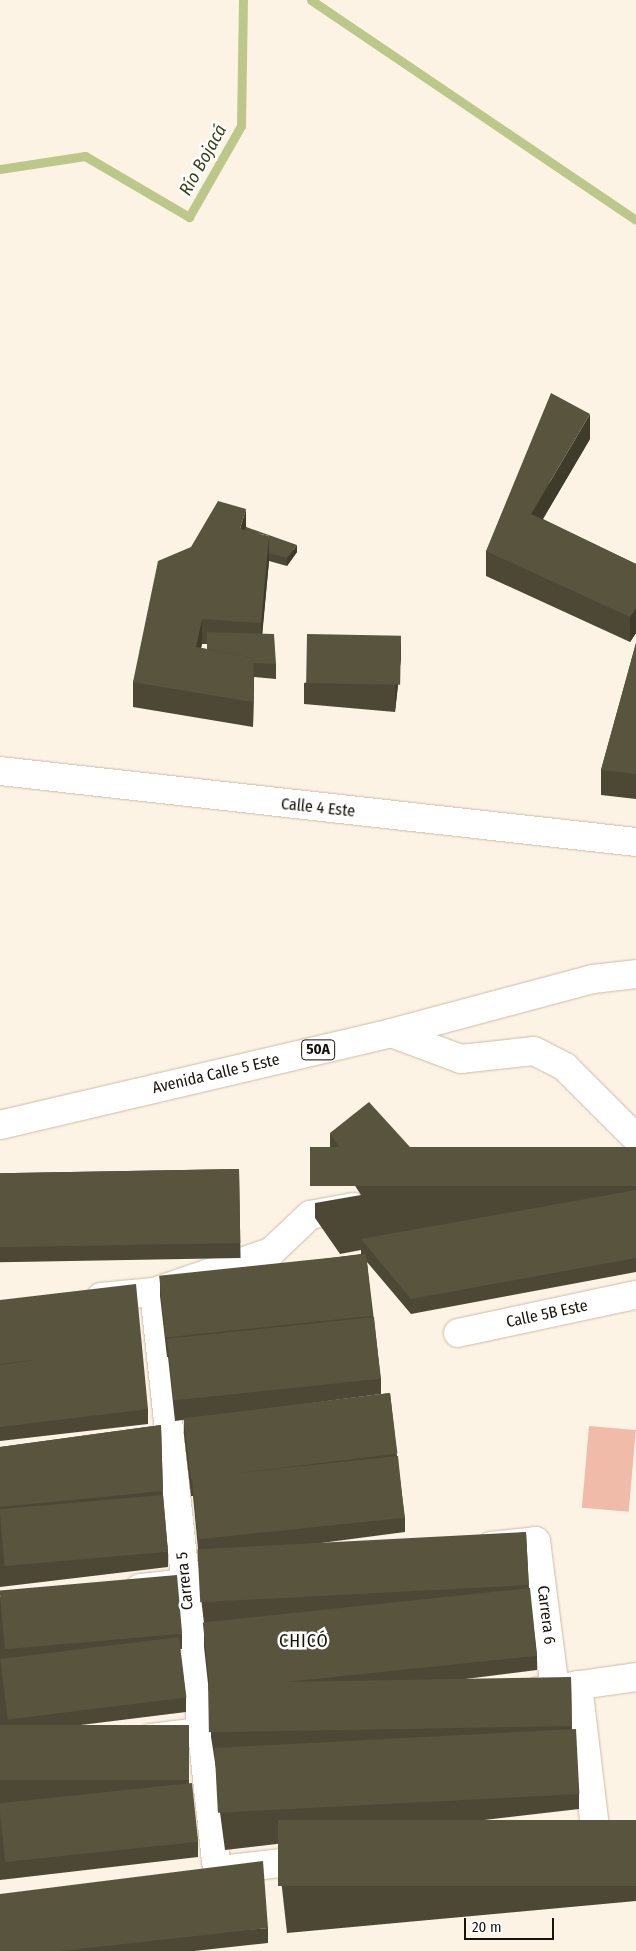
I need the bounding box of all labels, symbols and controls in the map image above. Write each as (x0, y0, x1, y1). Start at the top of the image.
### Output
water label: Río Bojacá (175, 121, 231, 199)
street label: Calle 4 Este (280, 795, 356, 821)
road number: 50A (300, 1038, 336, 1062)
street label: Avenida Calle 5 Este (151, 1050, 281, 1098)
street label: Calle 5B Este (505, 1296, 589, 1332)
street label: Carrera 5 (172, 1551, 198, 1611)
street label: Carrera 6 (533, 1585, 559, 1645)
district label: CHICÓ (278, 1630, 330, 1652)
scale bar (466, 1908, 556, 1940)
text: 20 m (472, 1918, 502, 1936)

